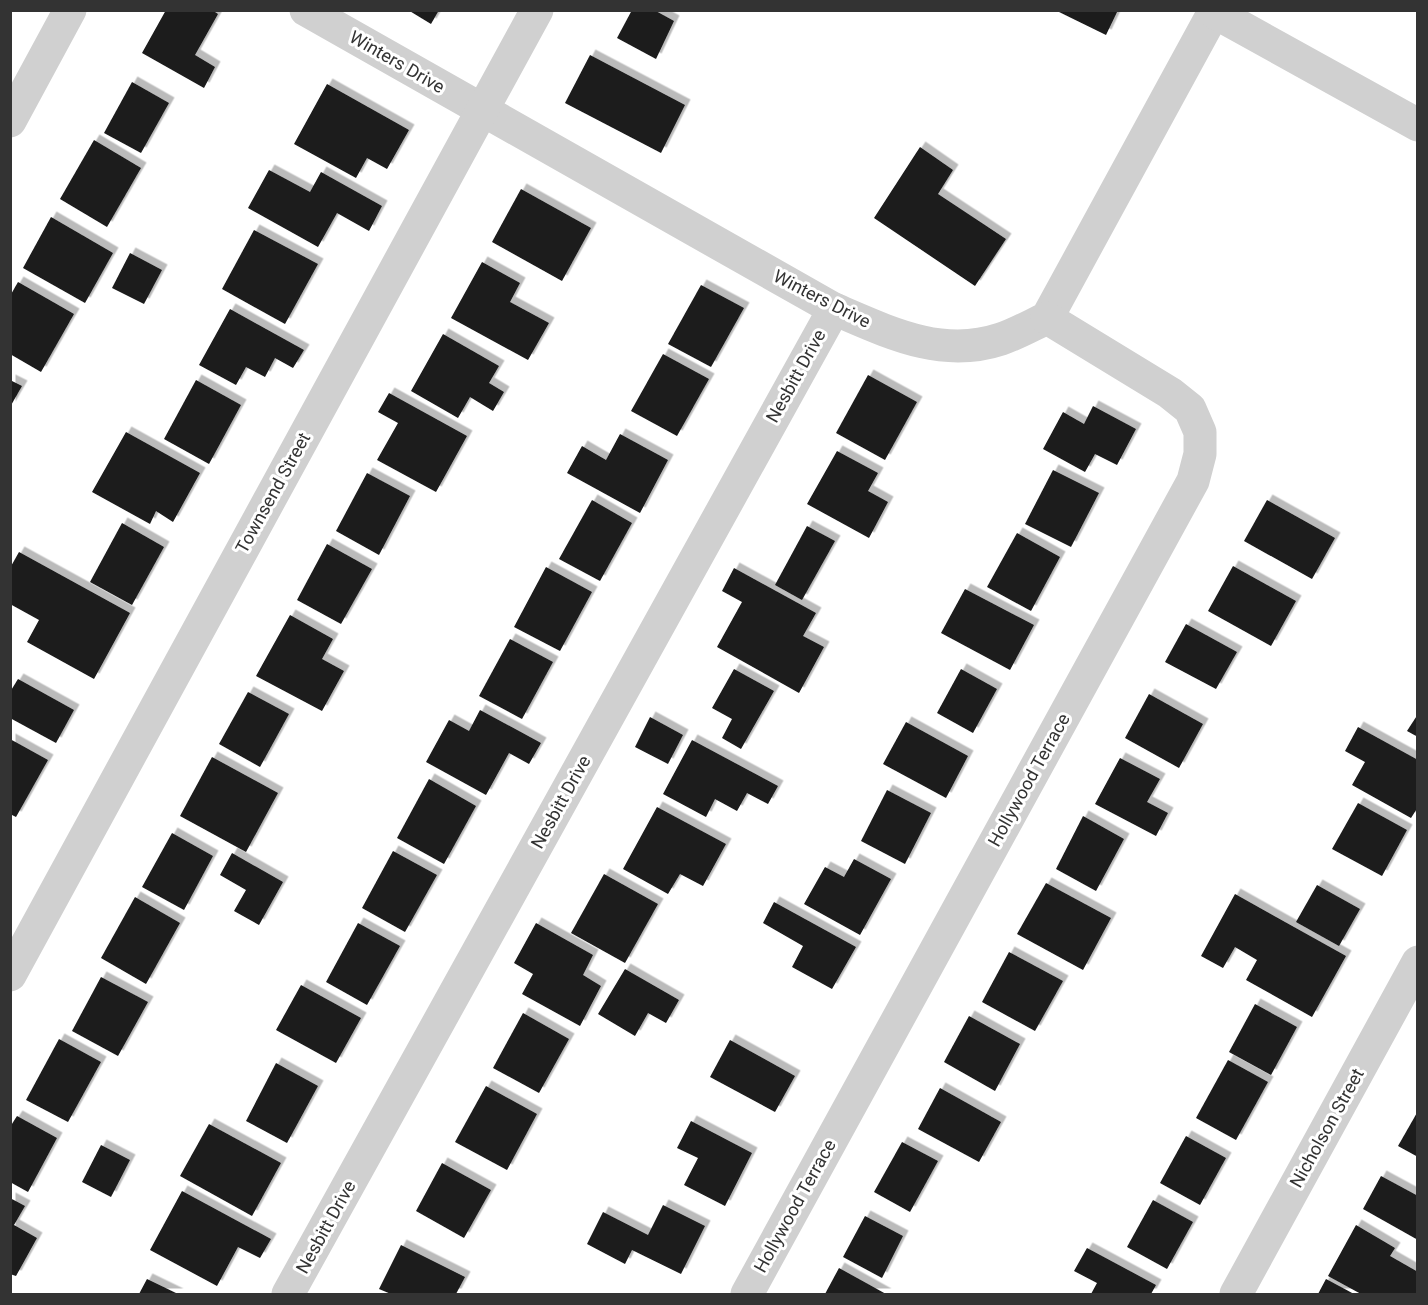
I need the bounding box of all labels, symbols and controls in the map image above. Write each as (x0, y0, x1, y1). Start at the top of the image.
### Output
street label: Winters Drive (346, 26, 448, 97)
street label: Winters Drive (770, 265, 874, 332)
street label: Nesbitt Drive (761, 326, 830, 426)
street label: Townsend Street (231, 429, 314, 557)
street label: Hollywood Terrace (983, 710, 1074, 850)
street label: Nesbitt Drive (526, 752, 595, 852)
street label: Nicholson Street (1285, 1065, 1368, 1191)
street label: Hollywood Terrace (749, 1136, 840, 1276)
street label: Nesbitt Drive (291, 1177, 360, 1277)

